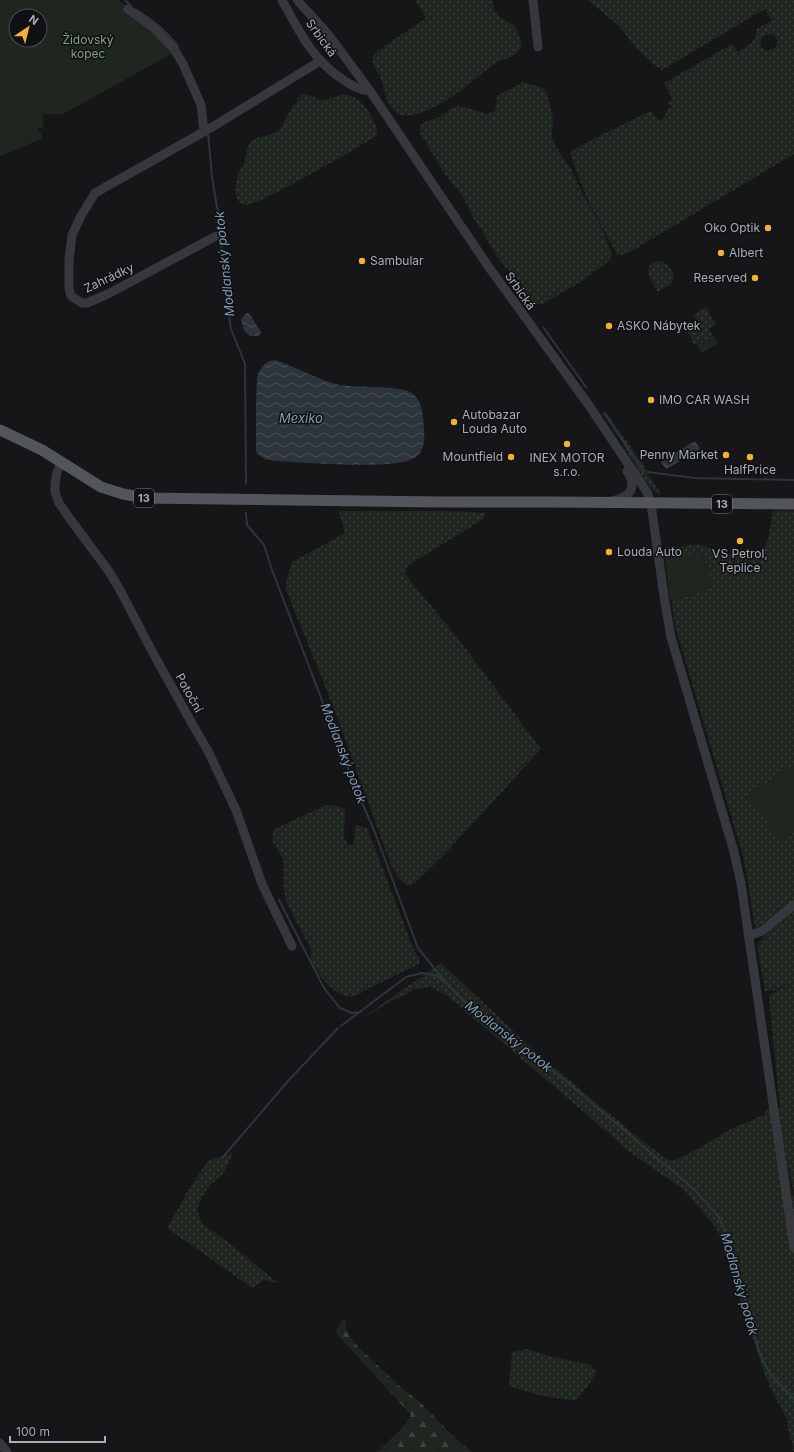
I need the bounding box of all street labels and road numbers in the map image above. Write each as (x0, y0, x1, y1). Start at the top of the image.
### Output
street label: Srbická (303, 16, 340, 59)
street label: Zahrádky (81, 259, 136, 296)
street label: Srbická (502, 269, 539, 313)
road number: 13 (134, 489, 154, 507)
road number: 13 (712, 495, 732, 513)
street label: Potoční (173, 670, 206, 715)

